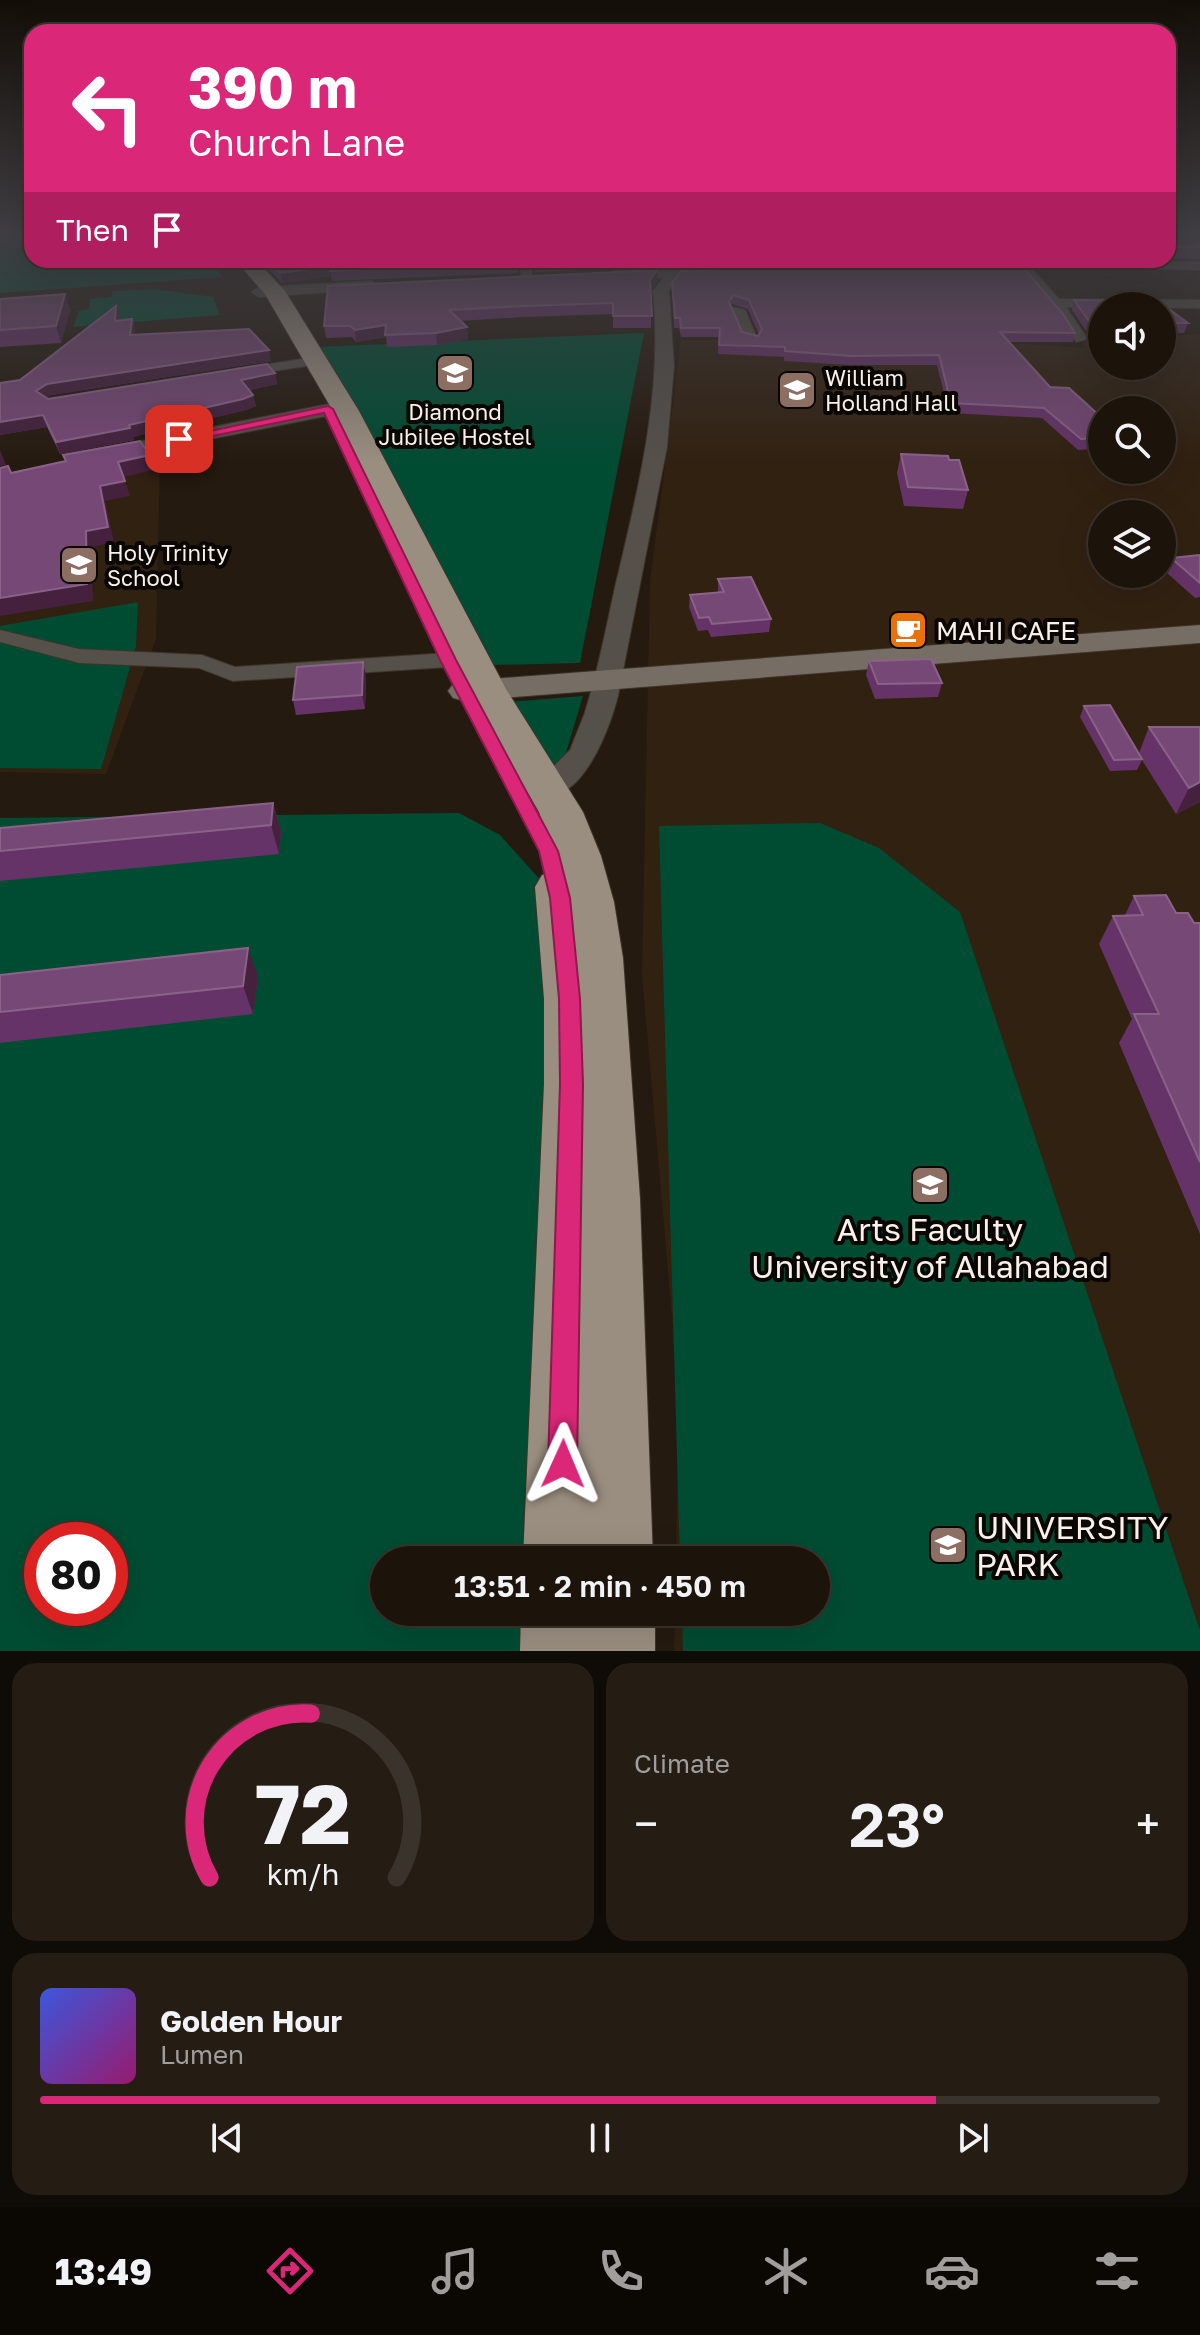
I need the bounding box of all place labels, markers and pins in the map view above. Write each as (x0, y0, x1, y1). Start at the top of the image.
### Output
school or university icon: Diamond Jubilee Hostel (434, 352, 476, 394)
place label: William Holland Hall (825, 364, 957, 416)
school or university icon: William Holland Hall (776, 369, 818, 411)
place label: Diamond Jubilee Hostel (379, 398, 531, 450)
pin (145, 405, 213, 473)
place label: Holy Trinity School (107, 539, 228, 591)
school or university icon: Holy Trinity School (58, 544, 100, 586)
cafe icon: MAHI CAFE (887, 609, 929, 651)
place label: MAHI CAFE (936, 615, 1076, 646)
school or university icon: Arts Faculty University of Allahabad (909, 1164, 951, 1206)
place label: Arts Faculty University of Allahabad (751, 1210, 1109, 1285)
place label: UNIVERSITY PARK (976, 1508, 1169, 1583)
school or university icon: UNIVERSITY PARK (927, 1524, 969, 1566)

